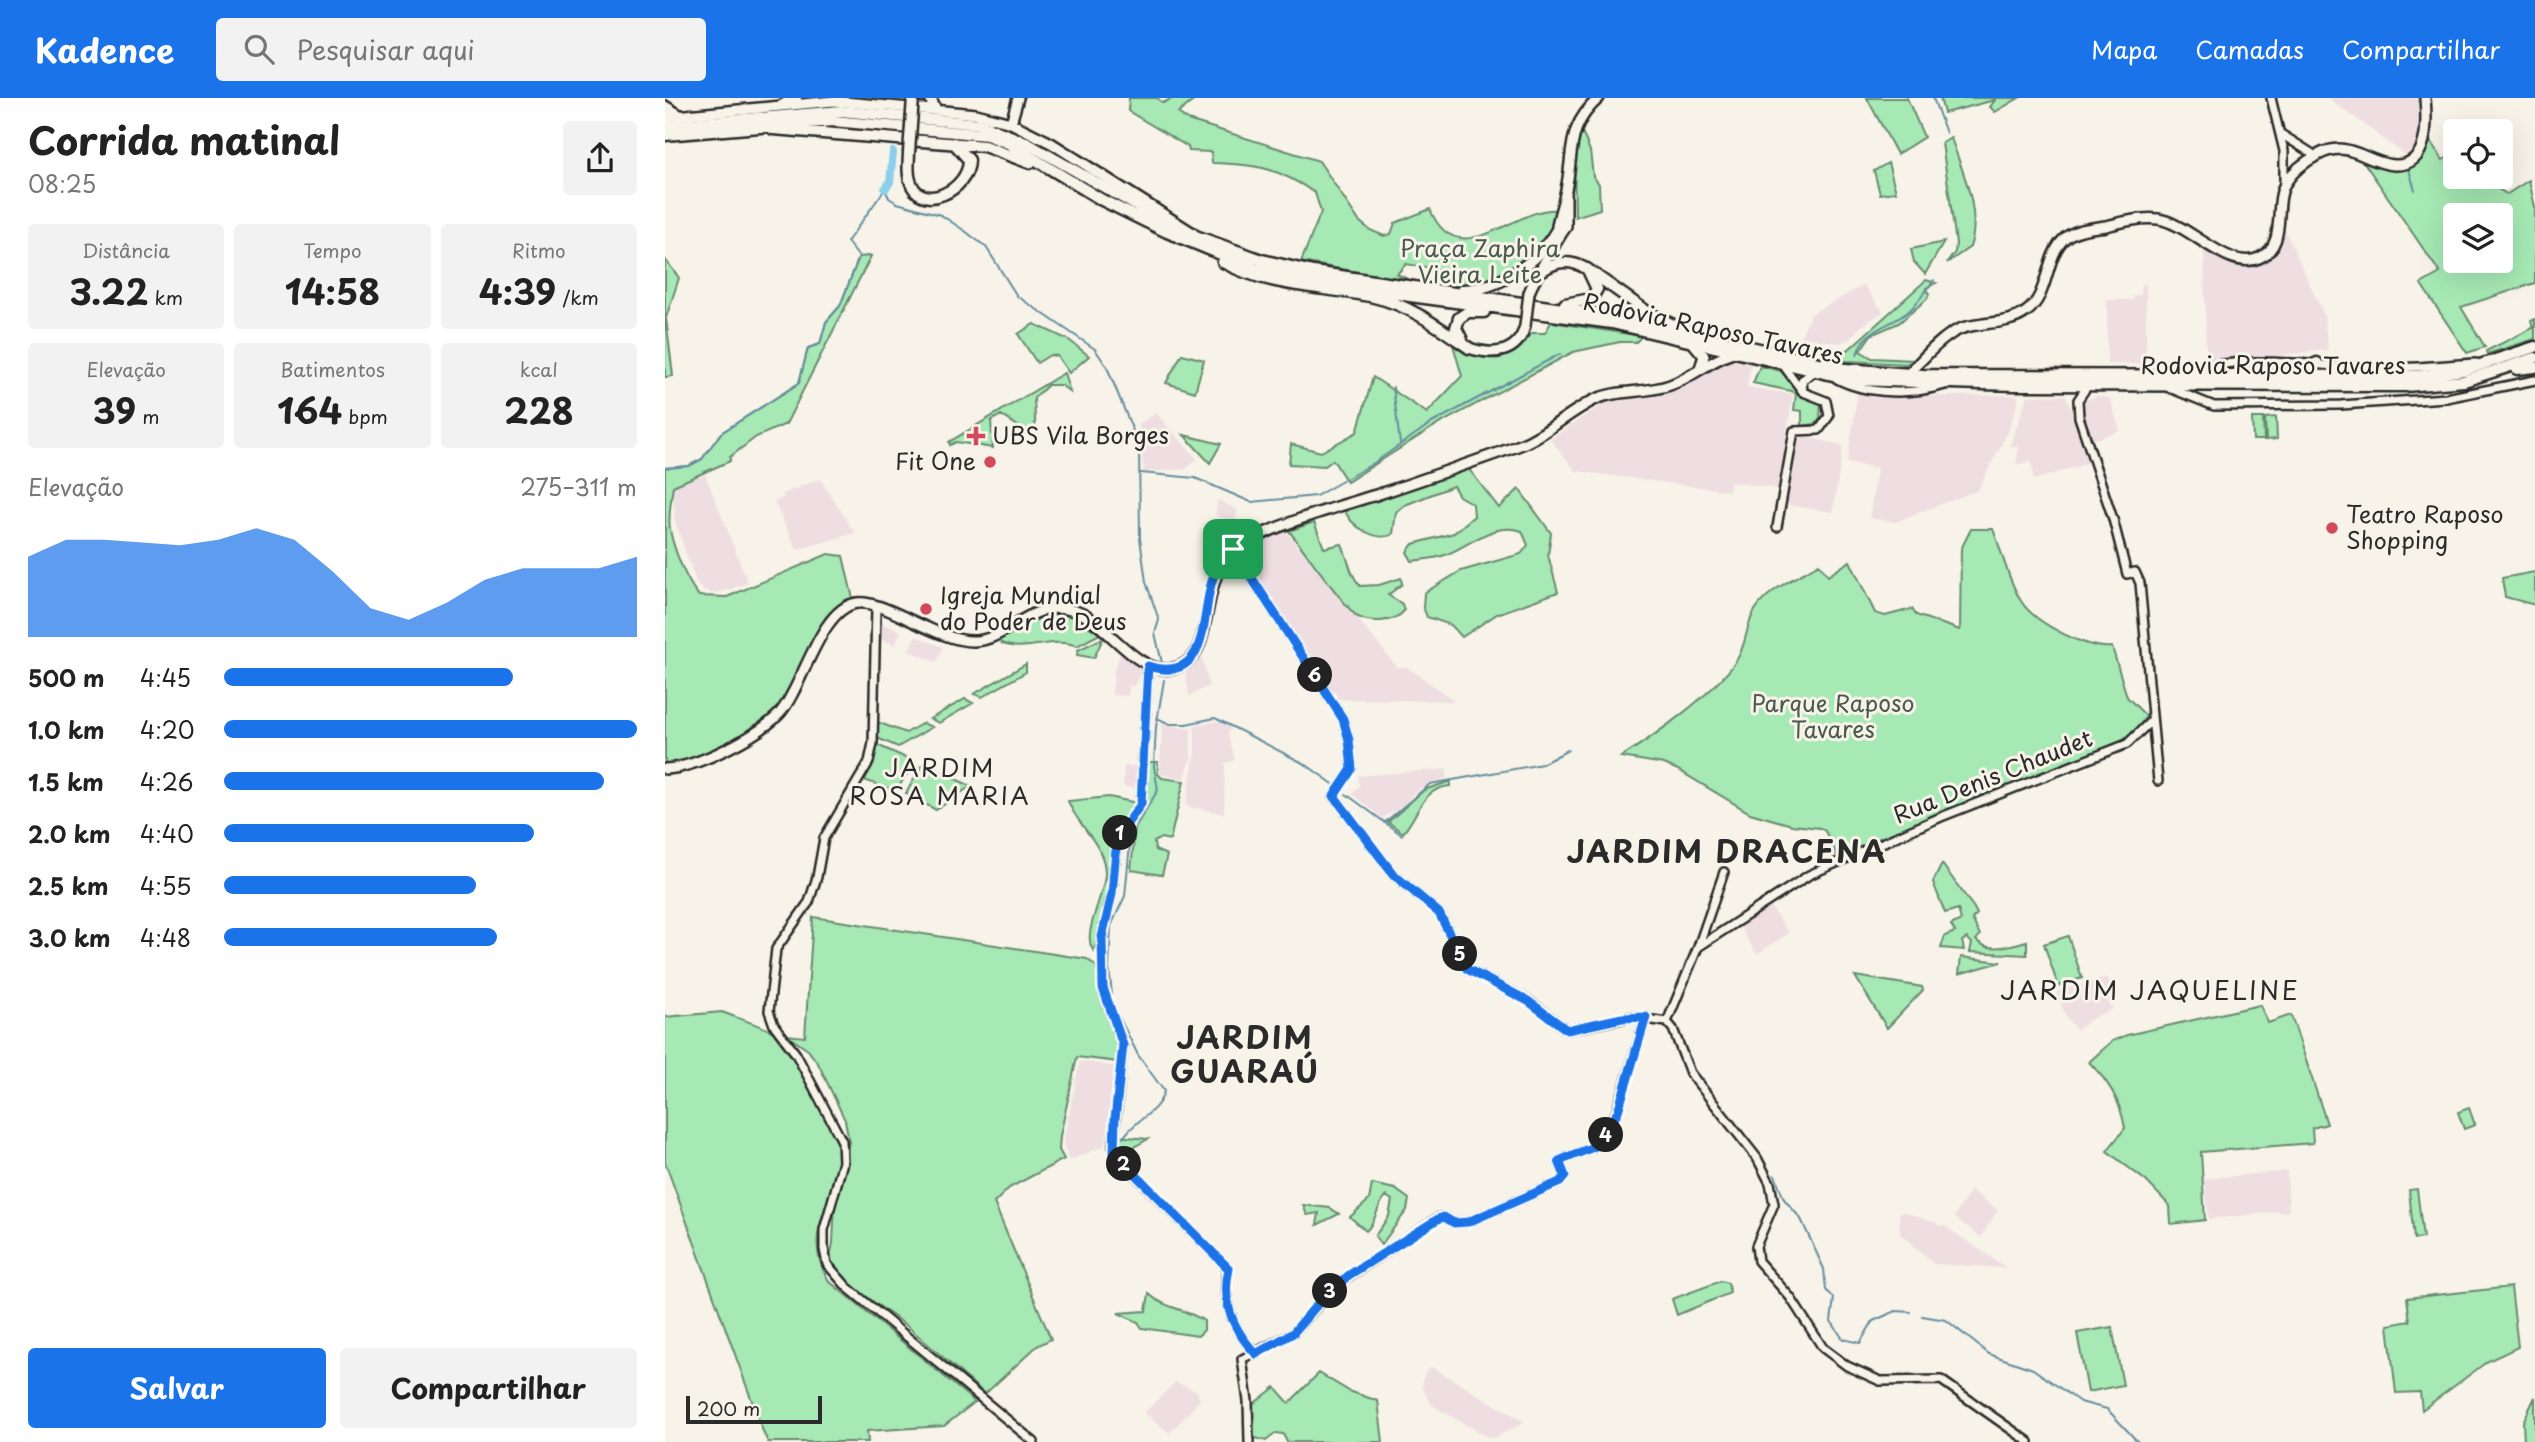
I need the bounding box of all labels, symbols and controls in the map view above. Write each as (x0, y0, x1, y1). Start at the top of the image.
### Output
search box (216, 18, 706, 81)
text: Kadence (35, 24, 174, 74)
icon: search (240, 30, 278, 68)
text: Pesquisar aqui (296, 30, 475, 69)
text: Mapa (2091, 31, 2157, 67)
text: Camadas (2195, 31, 2304, 67)
text: Compartilhar (2342, 31, 2500, 67)
text: Corrida matinal (28, 111, 340, 168)
map controls (2443, 119, 2513, 273)
button: locate (2443, 119, 2513, 189)
button: share (563, 121, 637, 195)
text: 08:25 (28, 166, 96, 201)
button: layers (2443, 203, 2513, 273)
park label: Praça Zaphira Vieira Leite (1400, 230, 1561, 291)
text: Distância (82, 236, 170, 264)
text: Tempo (303, 236, 362, 264)
text: Ritmo (512, 236, 566, 264)
text: 3.22 (69, 264, 148, 317)
text: 14:58 (285, 264, 380, 317)
text: 4:39 (479, 264, 556, 317)
text: km (148, 283, 183, 311)
text: /km (556, 283, 599, 311)
street label: Rodovia Raposo Tavares (1580, 283, 1846, 372)
street label: Rodovia Raposo Tavares (2141, 347, 2405, 382)
text: Elevação (86, 355, 166, 383)
text: Batimentos (280, 355, 385, 383)
text: kcal (520, 355, 558, 383)
text: 39 (93, 383, 136, 436)
text: 164 (277, 383, 342, 436)
text: 228 (504, 383, 574, 436)
text: m (136, 402, 160, 430)
text: bpm (342, 402, 388, 430)
place label: UBS Vila Borges (992, 417, 1169, 452)
marker: UBS Vila Borges (966, 426, 986, 446)
place label: Fit One (895, 443, 976, 478)
marker: Fit One (982, 454, 998, 470)
text: Elevação (28, 469, 124, 504)
text: 275–311 m (520, 469, 637, 504)
place label: Teatro Raposo Shopping (2346, 496, 2504, 557)
pin (1203, 519, 1263, 579)
marker: Teatro Raposo Shopping (2324, 520, 2340, 536)
icon: arrive (1214, 530, 1252, 568)
place label: Igreja Mundial do Poder de Deus (940, 577, 1126, 638)
marker: Igreja Mundial do Poder de Deus (918, 601, 934, 617)
pin: 6 (1297, 658, 1333, 692)
text: 500 m (28, 660, 105, 695)
text: 4:45 (140, 660, 191, 695)
text: 6 (1308, 660, 1321, 688)
park label: Parque Raposo Tavares (1752, 685, 1914, 746)
text: 1.0 km (28, 712, 105, 747)
text: 4:20 (140, 712, 195, 747)
street label: Rua Denis Chaudet (1888, 720, 2097, 831)
district label: JARDIM ROSA MARIA (849, 749, 1031, 813)
text: 1.5 km (28, 764, 104, 799)
text: 4:26 (140, 764, 193, 799)
text: 2.0 km (28, 816, 110, 851)
text: 4:40 (140, 816, 194, 851)
pin: 1 (1103, 816, 1137, 850)
text: 1 (1115, 818, 1124, 846)
district label: JARDIM DRACENA (1567, 828, 1887, 873)
text: 2.5 km (28, 868, 108, 903)
text: 4:55 (140, 868, 191, 903)
text: 3.0 km (28, 920, 110, 955)
text: 4:48 (140, 920, 191, 955)
pin: 5 (1443, 936, 1477, 972)
text: 5 (1453, 939, 1466, 967)
district label: JARDIM JAQUELINE (2000, 970, 2300, 1009)
district label: JARDIM GUARAÚ (1170, 1014, 1320, 1093)
pin: 4 (1588, 1118, 1623, 1152)
text: 4 (1599, 1120, 1612, 1148)
pin: 2 (1107, 1146, 1141, 1182)
text: 2 (1117, 1149, 1130, 1177)
pin: 3 (1313, 1274, 1347, 1308)
text: 3 (1323, 1276, 1336, 1304)
button: Salvar (28, 1348, 326, 1428)
button: Compartilhar (340, 1348, 637, 1428)
scale bar (686, 1393, 823, 1425)
text: 200 m (697, 1394, 760, 1422)

